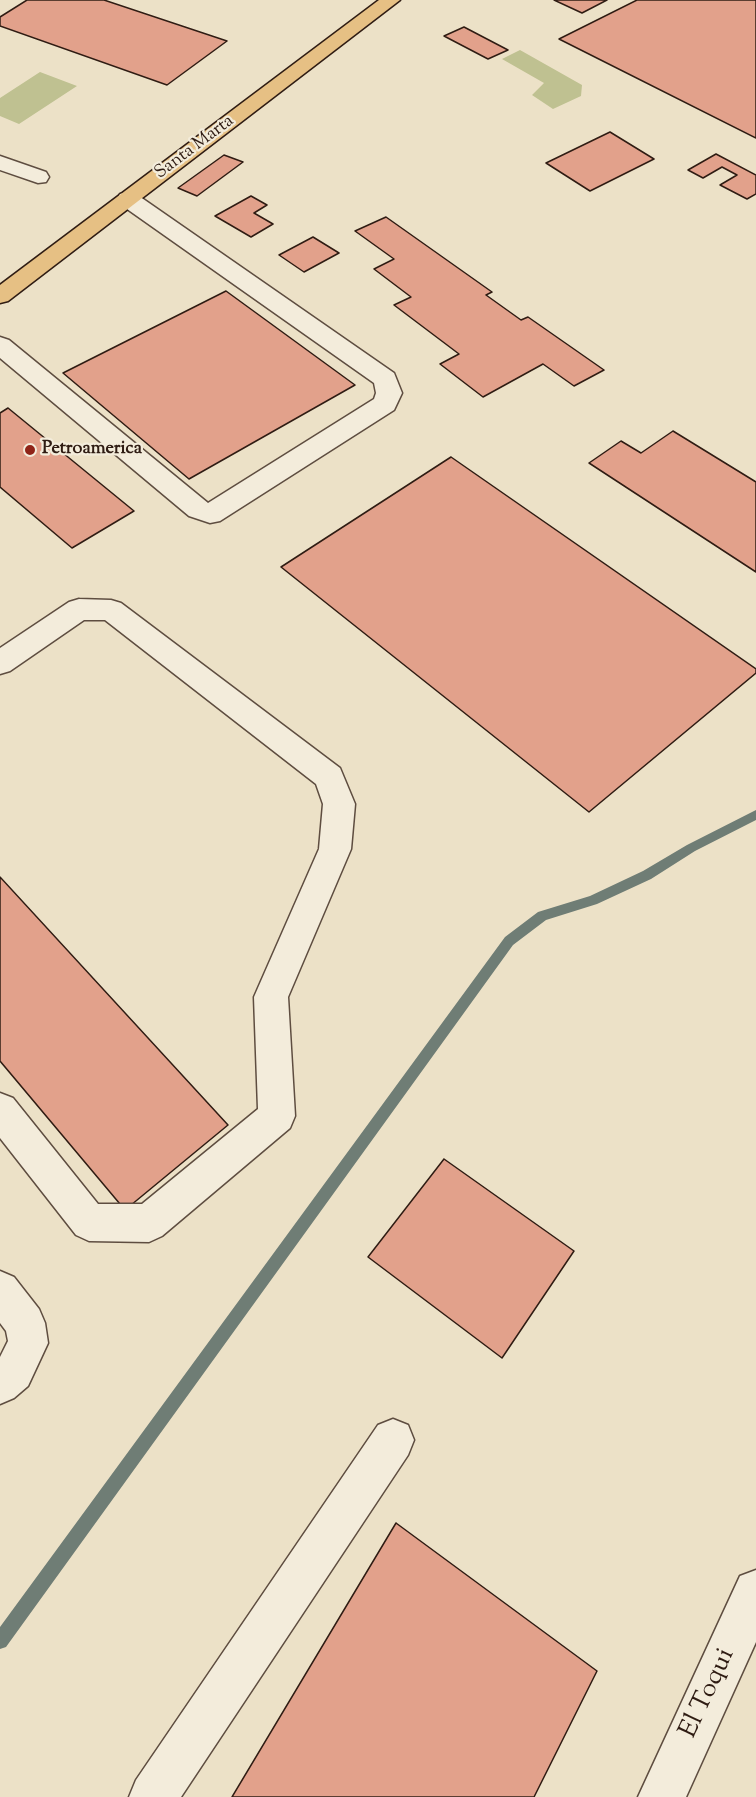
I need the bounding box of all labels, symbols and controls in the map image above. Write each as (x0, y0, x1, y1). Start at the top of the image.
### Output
street label: Santa Marta (151, 111, 239, 185)
place label: Petroamerica (42, 439, 142, 461)
marker: Petroamerica (23, 443, 37, 457)
street label: El Toqui (675, 1644, 743, 1744)

